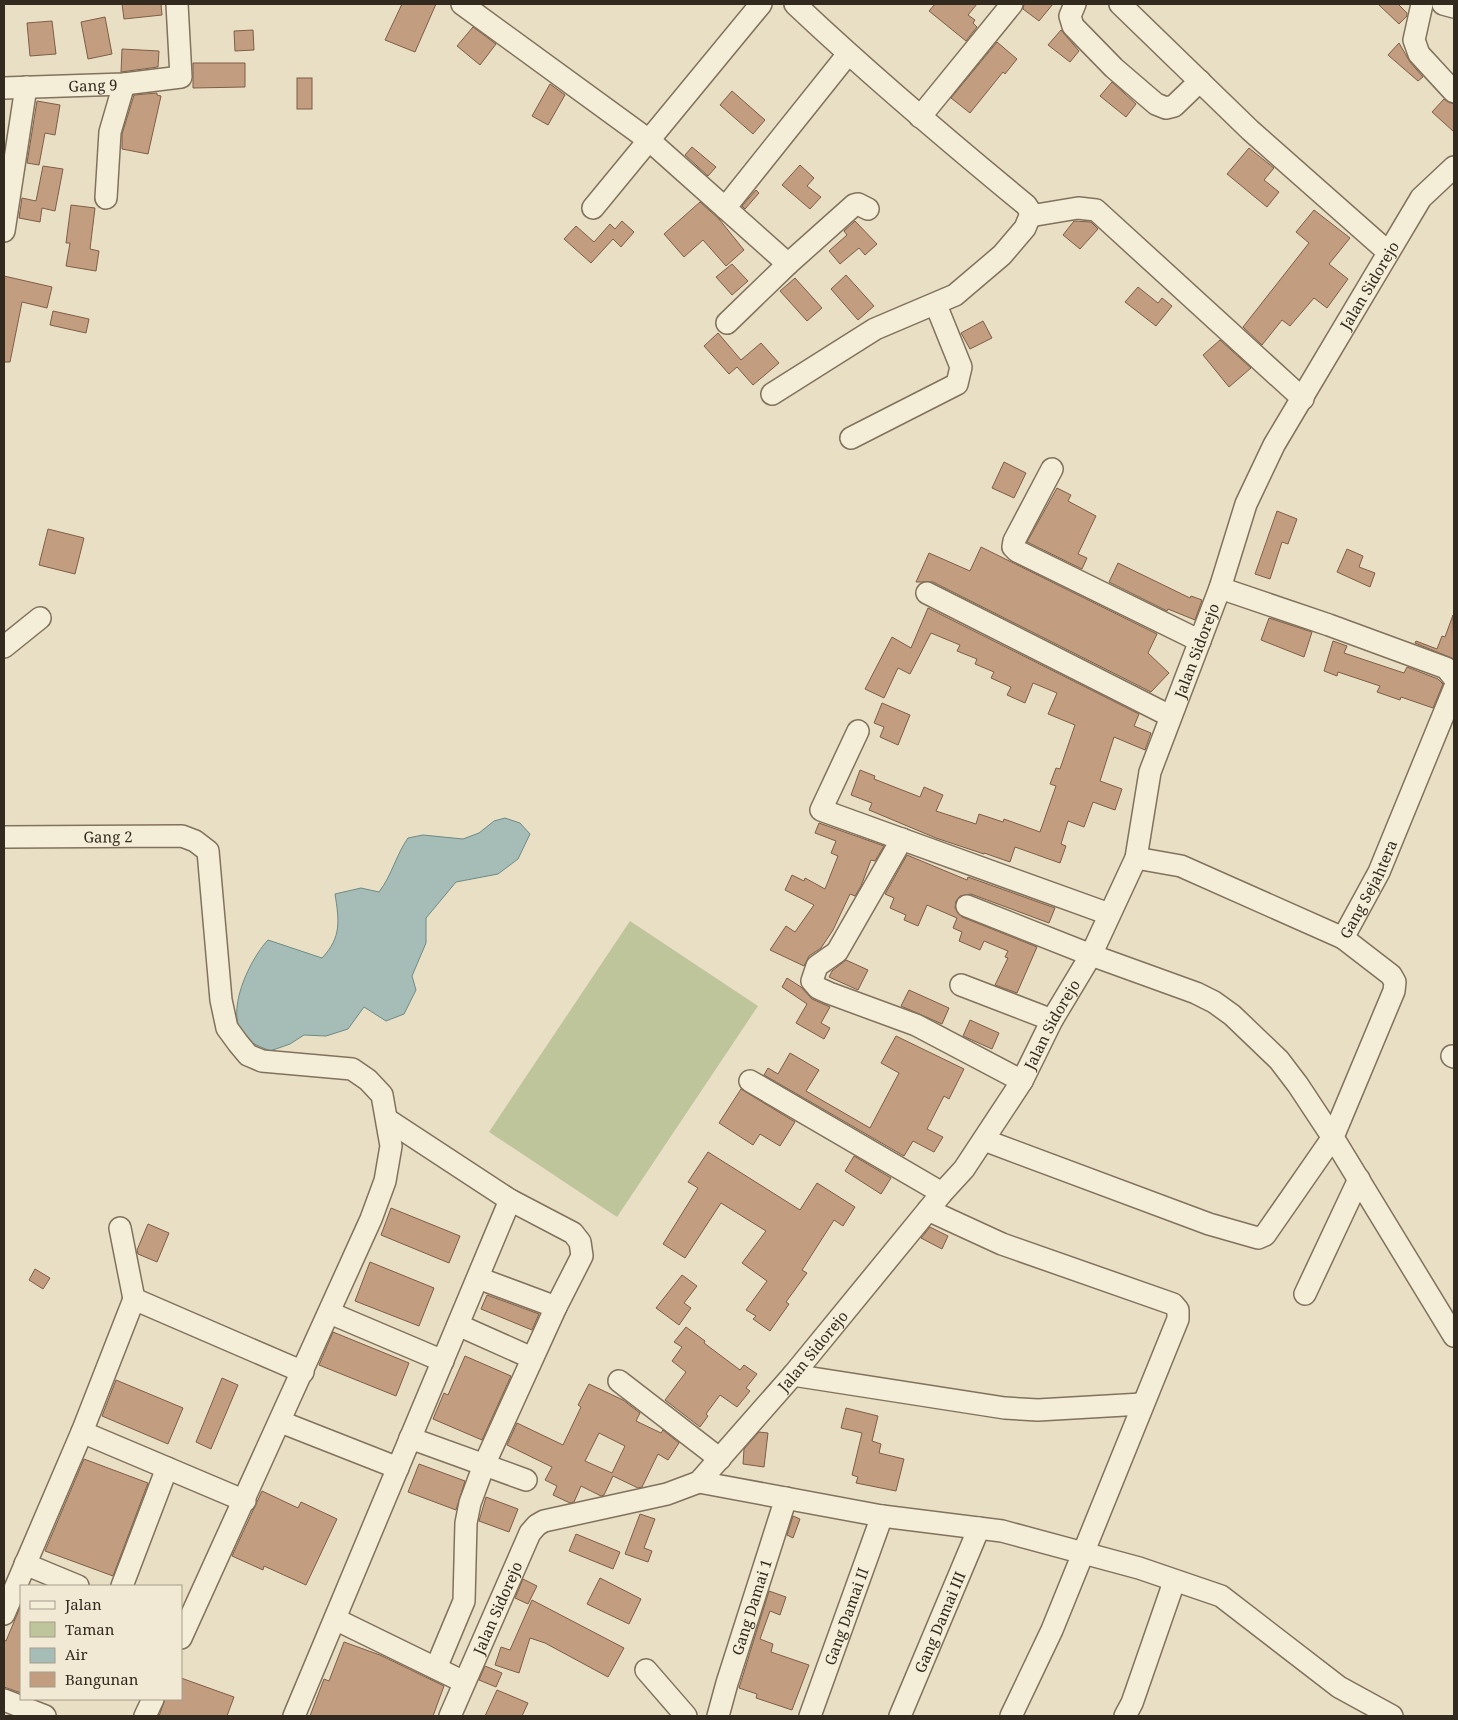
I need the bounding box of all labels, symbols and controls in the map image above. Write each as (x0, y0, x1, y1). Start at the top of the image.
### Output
street label: Gang 9 (68, 74, 118, 96)
street label: Jalan Sidorejo (1335, 237, 1403, 334)
street label: Jalan Sidorejo (1169, 600, 1223, 702)
street label: Gang 2 (83, 826, 133, 847)
street label: Gang Sejahtera (1335, 837, 1401, 942)
street label: Jalan Sidorejo (1019, 976, 1084, 1074)
street label: Jalan Sidorejo (772, 1306, 852, 1396)
street label: Gang Damai 1 (727, 1556, 776, 1658)
street label: Jalan Sidorejo (468, 1558, 526, 1658)
street label: Gang Damai II (819, 1565, 873, 1668)
street label: Gang Damai III (909, 1568, 970, 1676)
legend (20, 1585, 182, 1700)
text: Jalan (64, 1594, 102, 1614)
text: Taman (65, 1619, 115, 1639)
text: Air (65, 1644, 87, 1664)
text: Bangunan (65, 1669, 139, 1689)

